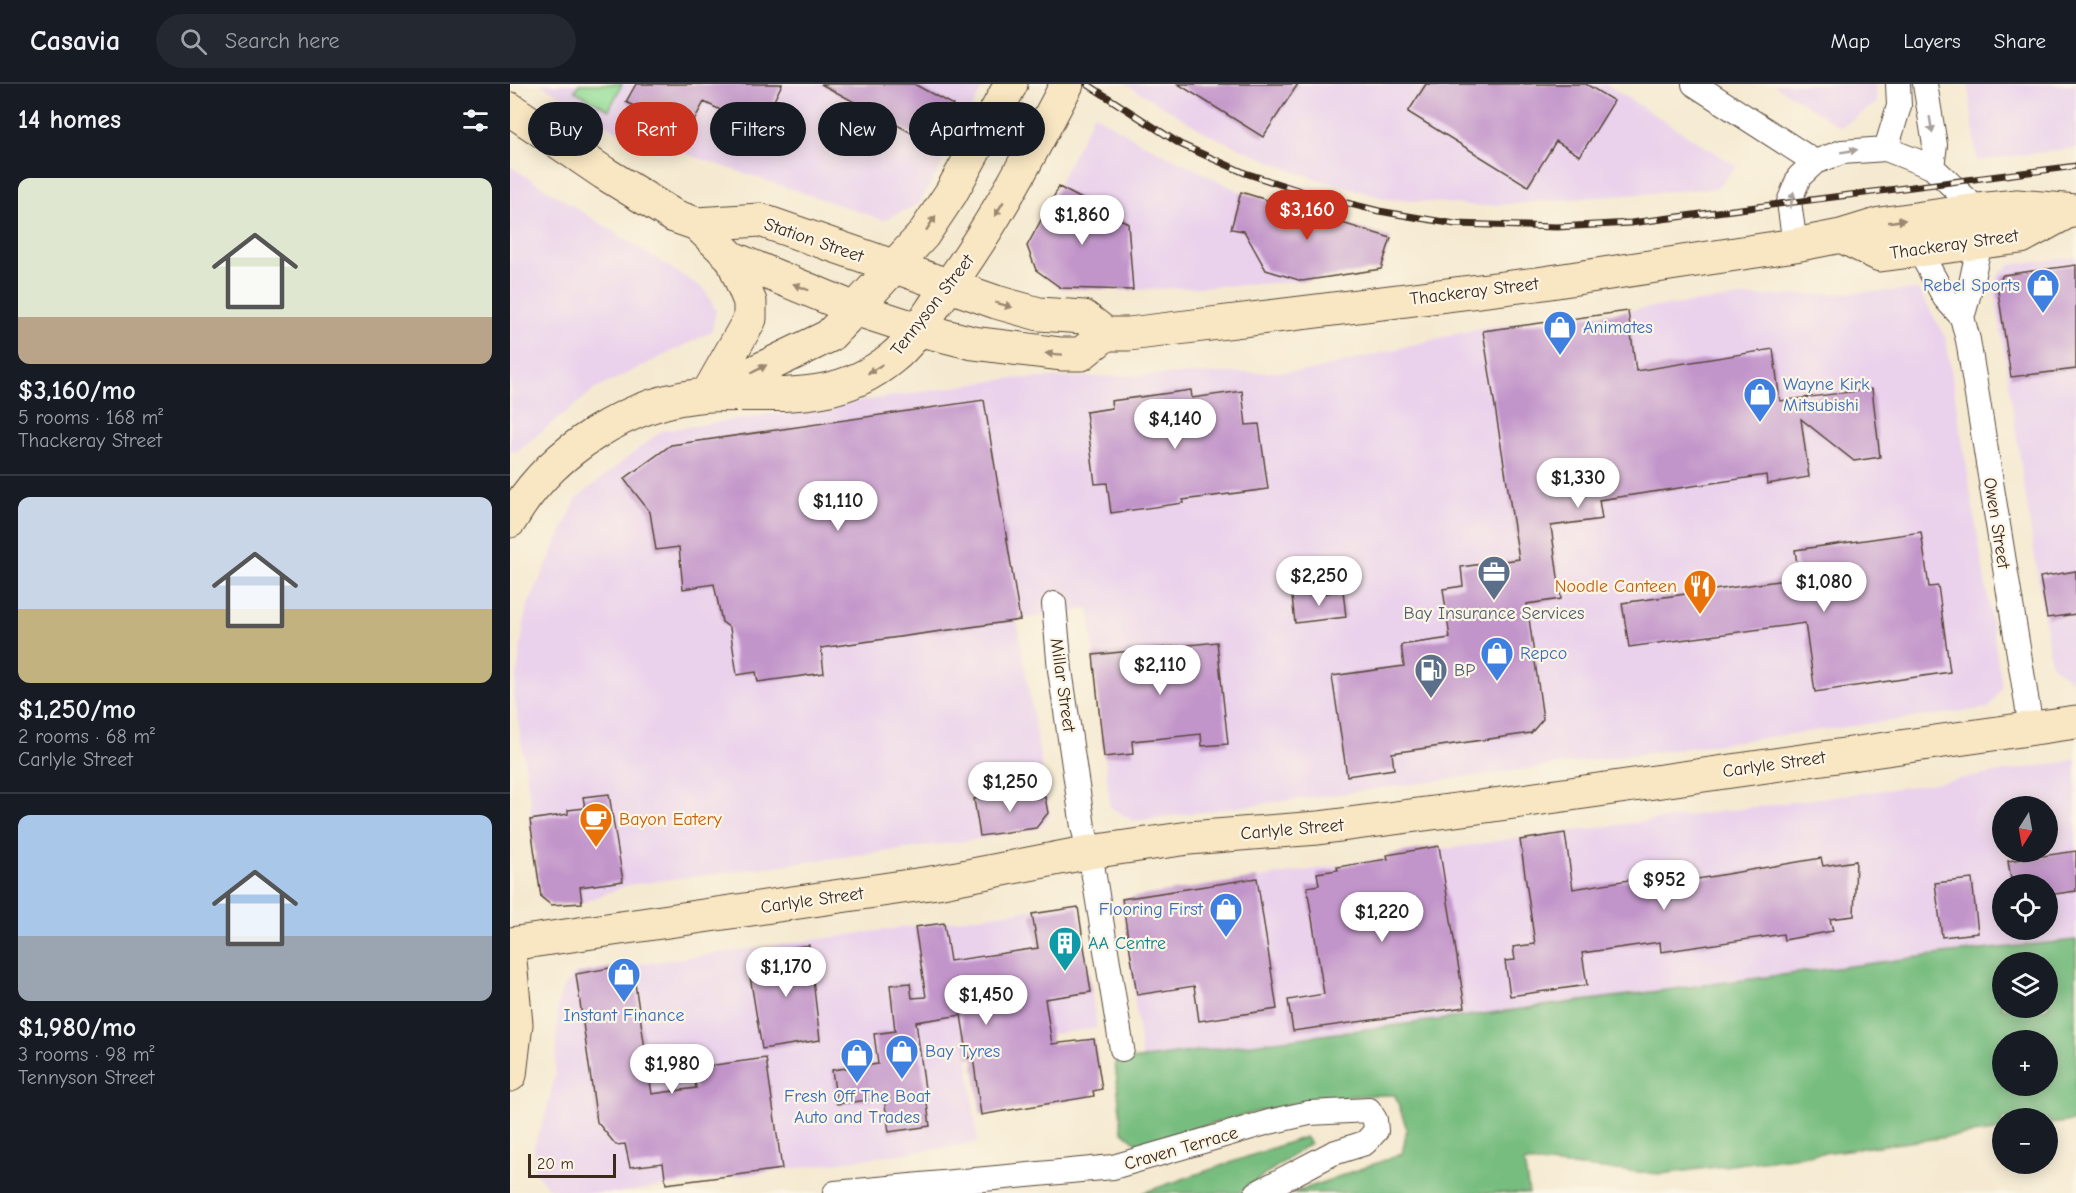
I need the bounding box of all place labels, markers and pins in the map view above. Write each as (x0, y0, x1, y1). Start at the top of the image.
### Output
pin: $3,160 (1258, 190, 1356, 241)
pin: $1,860 (1033, 195, 1131, 246)
shop icon: Rebel Sports (2025, 267, 2061, 314)
place label: Rebel Sports (1923, 275, 2020, 296)
shop icon: Animates (1542, 309, 1578, 356)
place label: Animates (1583, 317, 1653, 338)
place label: Wayne Kirk Mitsubishi (1783, 374, 1870, 416)
shop icon: Wayne Kirk Mitsubishi (1742, 376, 1778, 423)
pin: $4,140 (1126, 399, 1224, 450)
pin: $1,330 (1529, 458, 1627, 509)
pin: $1,110 (789, 481, 887, 532)
office icon: Bay Insurance Services (1476, 554, 1512, 601)
pin: $2,250 (1270, 556, 1368, 607)
pin: $1,080 (1775, 562, 1873, 613)
restaurant icon: Noodle Canteen (1682, 568, 1718, 615)
place label: Noodle Canteen (1555, 576, 1677, 597)
place label: Bay Insurance Services (1404, 603, 1584, 624)
shop icon: Repco (1479, 635, 1515, 682)
place label: Repco (1520, 643, 1567, 664)
pin: $2,110 (1111, 645, 1209, 696)
fuel station icon: BP (1413, 652, 1449, 699)
place label: BP (1454, 660, 1475, 681)
pin: $1,250 (961, 762, 1059, 813)
cafe icon: Bayon Eatery (578, 801, 614, 848)
place label: Bayon Eatery (619, 809, 723, 830)
pin: $952 (1628, 860, 1700, 911)
shop icon: Flooring First (1208, 891, 1244, 938)
pin: $1,220 (1333, 892, 1431, 943)
place label: Flooring First (1099, 899, 1204, 920)
building icon: AA Centre (1047, 925, 1083, 972)
place label: AA Centre (1088, 933, 1166, 954)
pin: $1,170 (737, 947, 835, 998)
shop icon: Instant Finance (606, 956, 642, 1003)
pin: $1,450 (937, 975, 1035, 1026)
place label: Instant Finance (564, 1005, 684, 1026)
shop icon: Bay Tyres (884, 1033, 920, 1080)
shop icon: Fresh Off The Boat Auto and Trades (839, 1037, 875, 1084)
place label: Bay Tyres (925, 1041, 1000, 1062)
pin: $1,980 (623, 1044, 721, 1095)
place label: Fresh Off The Boat Auto and Trades (784, 1086, 931, 1128)

